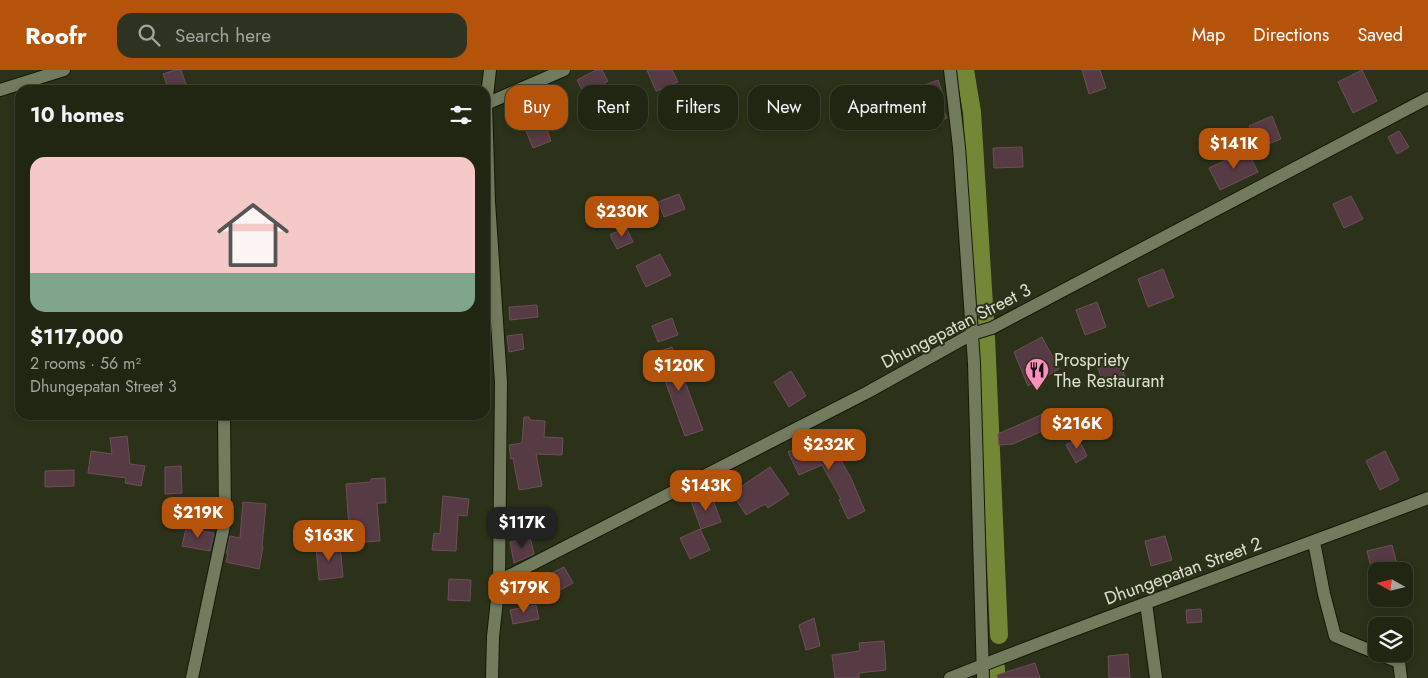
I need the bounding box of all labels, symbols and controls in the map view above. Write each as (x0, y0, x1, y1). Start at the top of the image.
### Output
search box (117, 13, 467, 58)
text: Roofr (25, 18, 87, 53)
icon: search (135, 21, 163, 49)
text: Search here (175, 22, 271, 49)
text: Map (1192, 22, 1225, 48)
text: Directions (1253, 22, 1329, 48)
text: Saved (1357, 22, 1403, 48)
chip: Buy (505, 85, 568, 130)
chip: Rent (578, 85, 648, 130)
chip: Filters (658, 85, 738, 130)
chip: New (748, 85, 820, 130)
chip: Apartment (830, 85, 944, 130)
text: 10 homes (30, 100, 124, 130)
icon: filters (447, 101, 475, 129)
pin: $141K (1199, 128, 1269, 170)
text: $141K (1210, 132, 1258, 155)
icon: home (208, 190, 298, 280)
pin: $230K (587, 196, 657, 238)
text: $230K (596, 200, 648, 223)
street label: Dhungepatan Street 3 (877, 277, 1036, 375)
text: $117,000 (30, 322, 124, 352)
place label: Prospriety The Restaurant (1054, 347, 1165, 394)
pin: $120K (644, 350, 714, 392)
text: 2 rooms · 56 m² (30, 352, 141, 375)
text: $120K (654, 354, 704, 377)
restaurant icon: Prospriety The Restaurant (1024, 357, 1050, 391)
text: Dhungepatan Street 3 (30, 375, 177, 398)
pin: $216K (1042, 408, 1112, 450)
text: $216K (1052, 412, 1102, 435)
pin: $232K (794, 428, 864, 471)
text: $232K (803, 433, 855, 456)
pin: $143K (671, 470, 741, 512)
text: $143K (681, 474, 731, 497)
pin: $219K (163, 496, 233, 539)
text: $219K (173, 501, 223, 524)
pin: $117K (487, 506, 557, 549)
text: $117K (498, 511, 546, 534)
pin: $163K (294, 520, 364, 562)
text: $163K (304, 524, 354, 547)
street label: Dhungepatan Street 2 (1101, 530, 1265, 612)
north arrow (1368, 562, 1412, 608)
map controls (1368, 562, 1413, 662)
pin: $179K (489, 572, 559, 614)
text: $179K (499, 576, 549, 599)
button: layers (1368, 617, 1413, 662)

